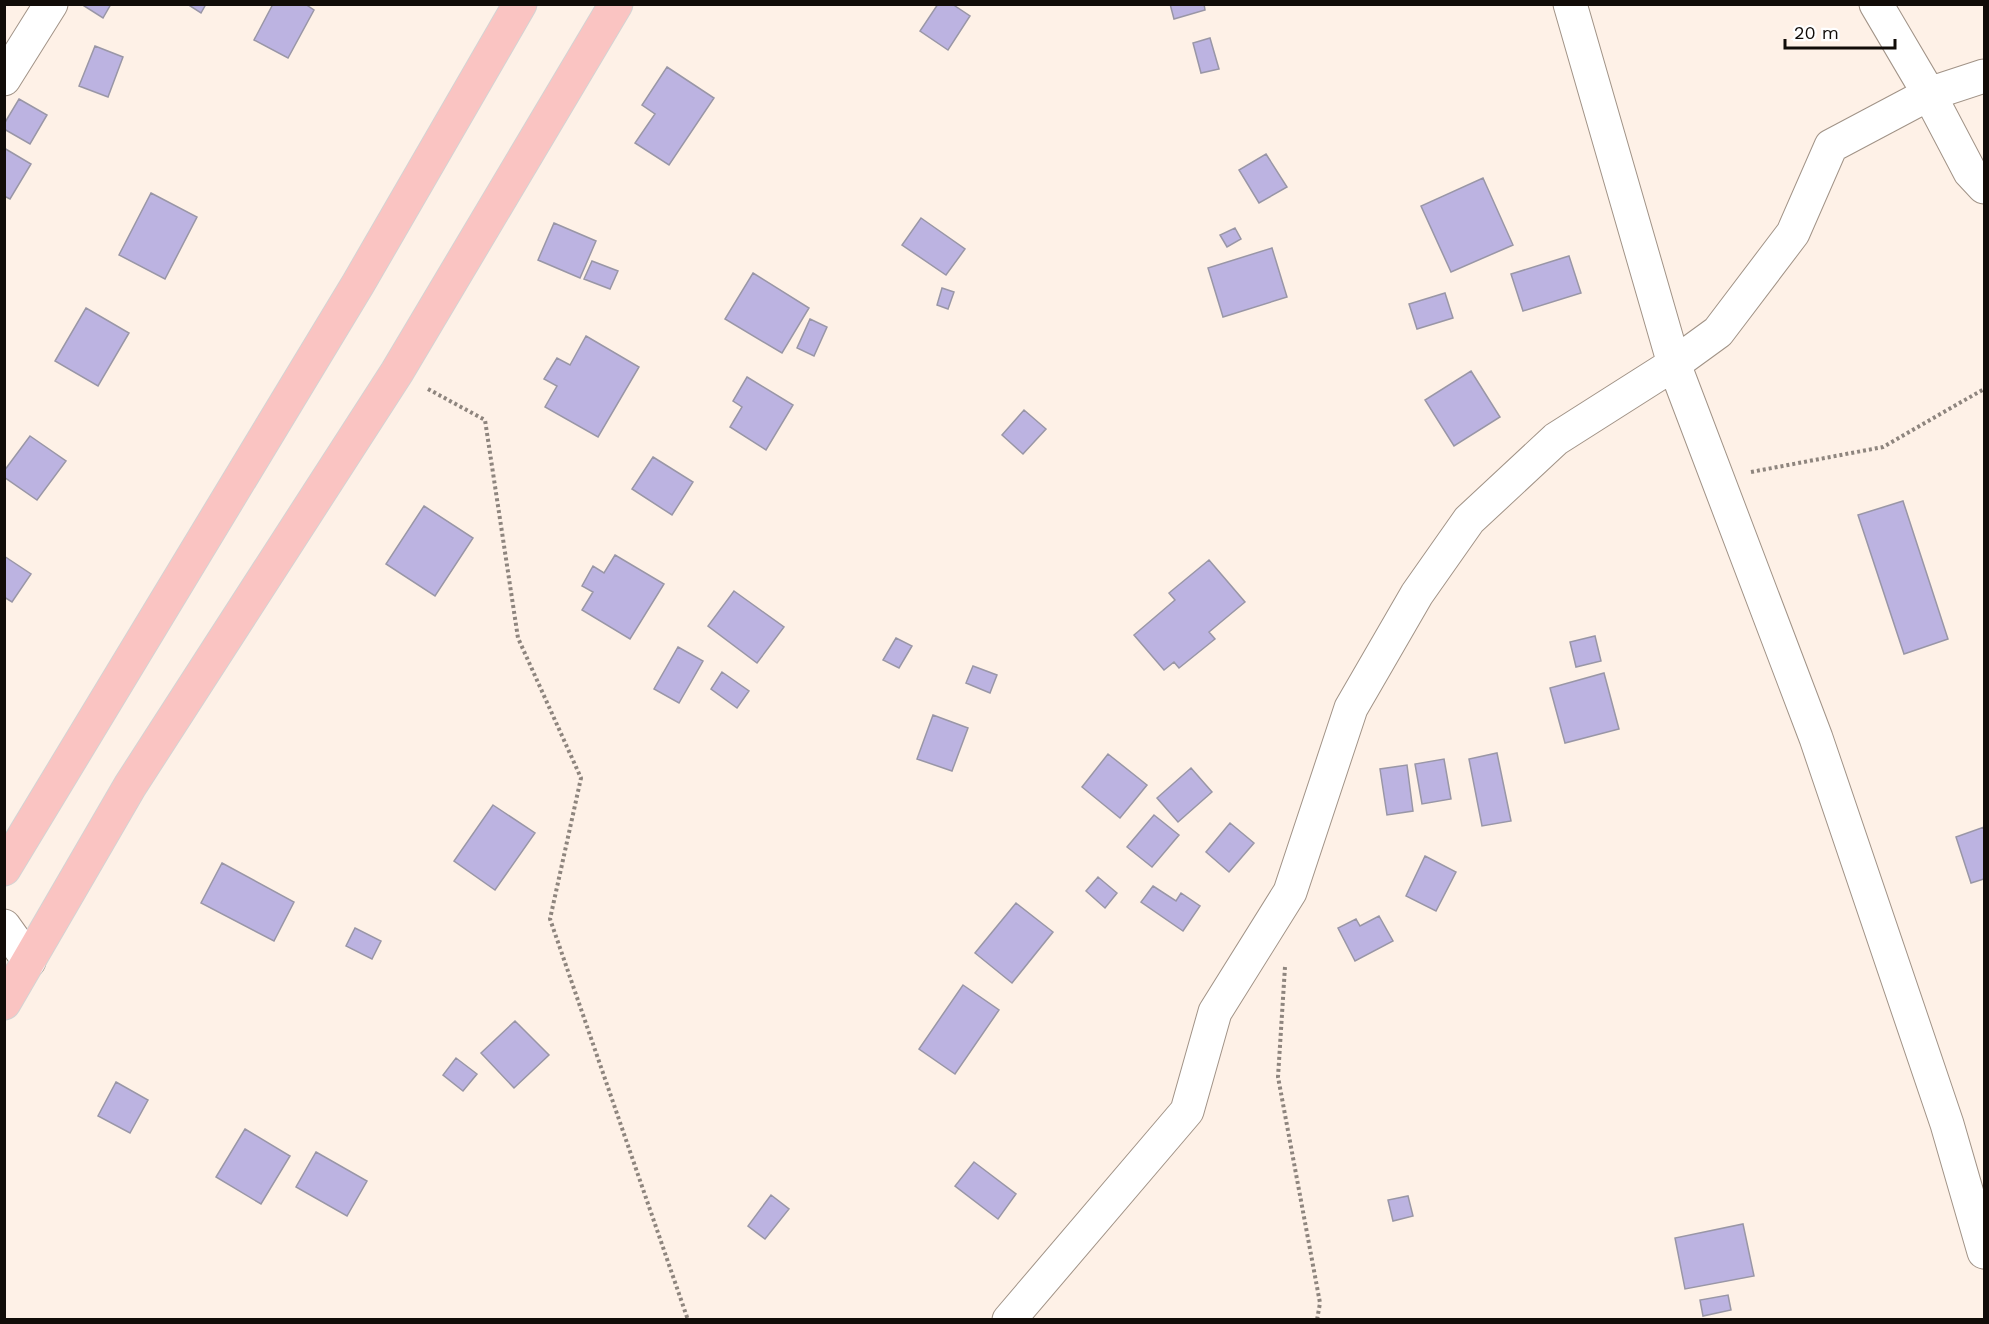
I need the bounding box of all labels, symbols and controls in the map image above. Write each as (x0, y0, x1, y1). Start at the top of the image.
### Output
scale bar (1785, 12, 1894, 50)
text: 20 m (1794, 22, 1839, 43)

